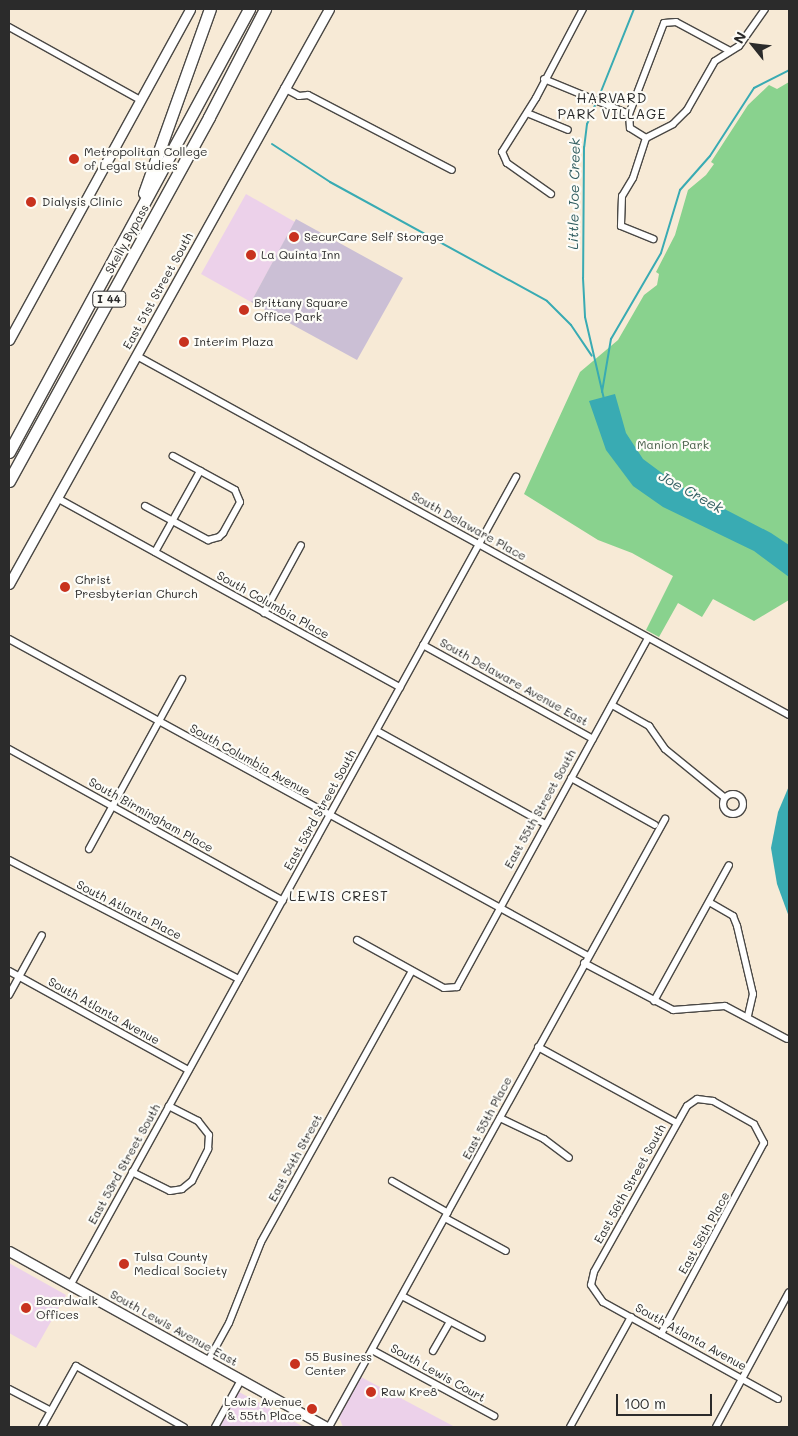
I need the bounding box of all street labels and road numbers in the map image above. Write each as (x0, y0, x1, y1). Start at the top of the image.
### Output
street label: Skelly Bypass (102, 202, 152, 276)
street label: East 51st Street South (120, 230, 196, 352)
road number: I 44 (92, 290, 126, 308)
street label: South Delaware Place (409, 488, 529, 564)
street label: South Columbia Place (214, 568, 332, 642)
street label: South Delaware Avenue East (437, 635, 591, 729)
street label: South Columbia Avenue (187, 721, 313, 799)
street label: East 53rd Street South (281, 747, 359, 873)
street label: East 55th Street South (501, 747, 579, 871)
street label: South Birmingham Place (86, 775, 216, 855)
street label: South Atlanta Place (74, 877, 184, 943)
street label: South Atlanta Avenue (46, 974, 162, 1048)
street label: East 55th Place (459, 1074, 515, 1162)
street label: East 53rd Street South (85, 1101, 163, 1227)
street label: East 54th Street (265, 1112, 325, 1204)
street label: East 56th Street South (591, 1122, 669, 1246)
street label: East 56th Place (675, 1189, 733, 1277)
street label: South Lewis Avenue East (108, 1287, 240, 1369)
street label: South Atlanta Avenue (633, 1300, 749, 1374)
street label: South Lewis Court (388, 1341, 488, 1405)

